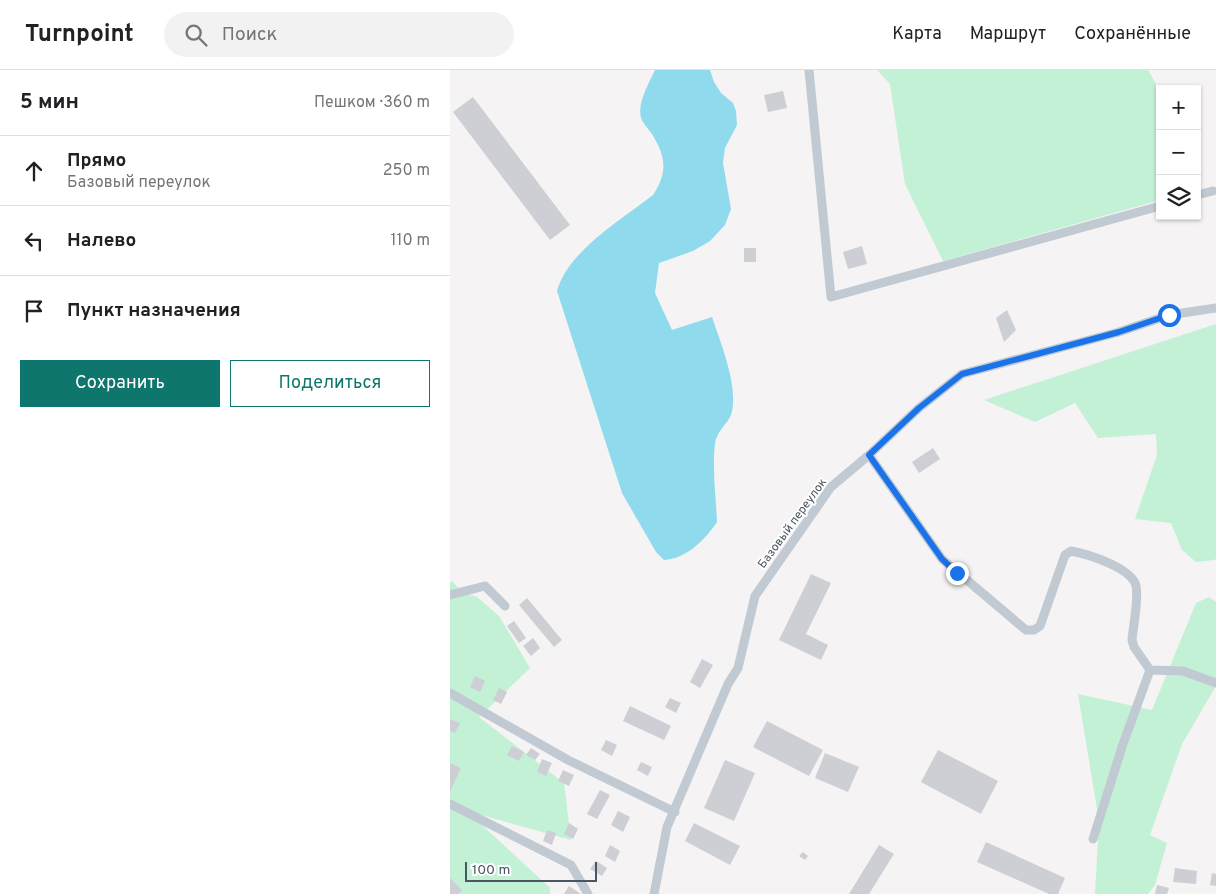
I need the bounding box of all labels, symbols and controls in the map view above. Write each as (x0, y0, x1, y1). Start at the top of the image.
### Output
search box (164, 12, 514, 57)
text: Turnpoint (25, 20, 134, 50)
icon: search (182, 21, 210, 49)
text: Поиск (222, 23, 277, 47)
text: Карта (892, 23, 942, 46)
text: Маршрут (970, 23, 1046, 46)
text: Сохранённые (1074, 23, 1191, 46)
map controls (1156, 85, 1201, 220)
button: + (1156, 85, 1201, 130)
text: 5 мин (20, 89, 79, 116)
text: Пешком · 360 m (314, 93, 430, 113)
button: − (1156, 130, 1201, 175)
text: Прямо (67, 149, 126, 173)
icon: ahead (20, 157, 48, 185)
text: 250 m (383, 161, 430, 181)
text: Базовый переулок (67, 173, 211, 193)
button: layers (1156, 175, 1201, 220)
icon: left (20, 227, 48, 255)
text: Налево (67, 229, 136, 253)
text: 110 m (390, 231, 430, 251)
icon: arrive (20, 297, 48, 325)
text: Пункт назначения (67, 299, 241, 323)
route start (1158, 304, 1181, 327)
button: Сохранить (20, 360, 220, 407)
button: Поделиться (230, 360, 430, 407)
street label: Базовый переулок (755, 475, 831, 572)
route end (946, 562, 969, 585)
scale bar (465, 859, 598, 882)
text: 100 m (472, 862, 510, 879)

